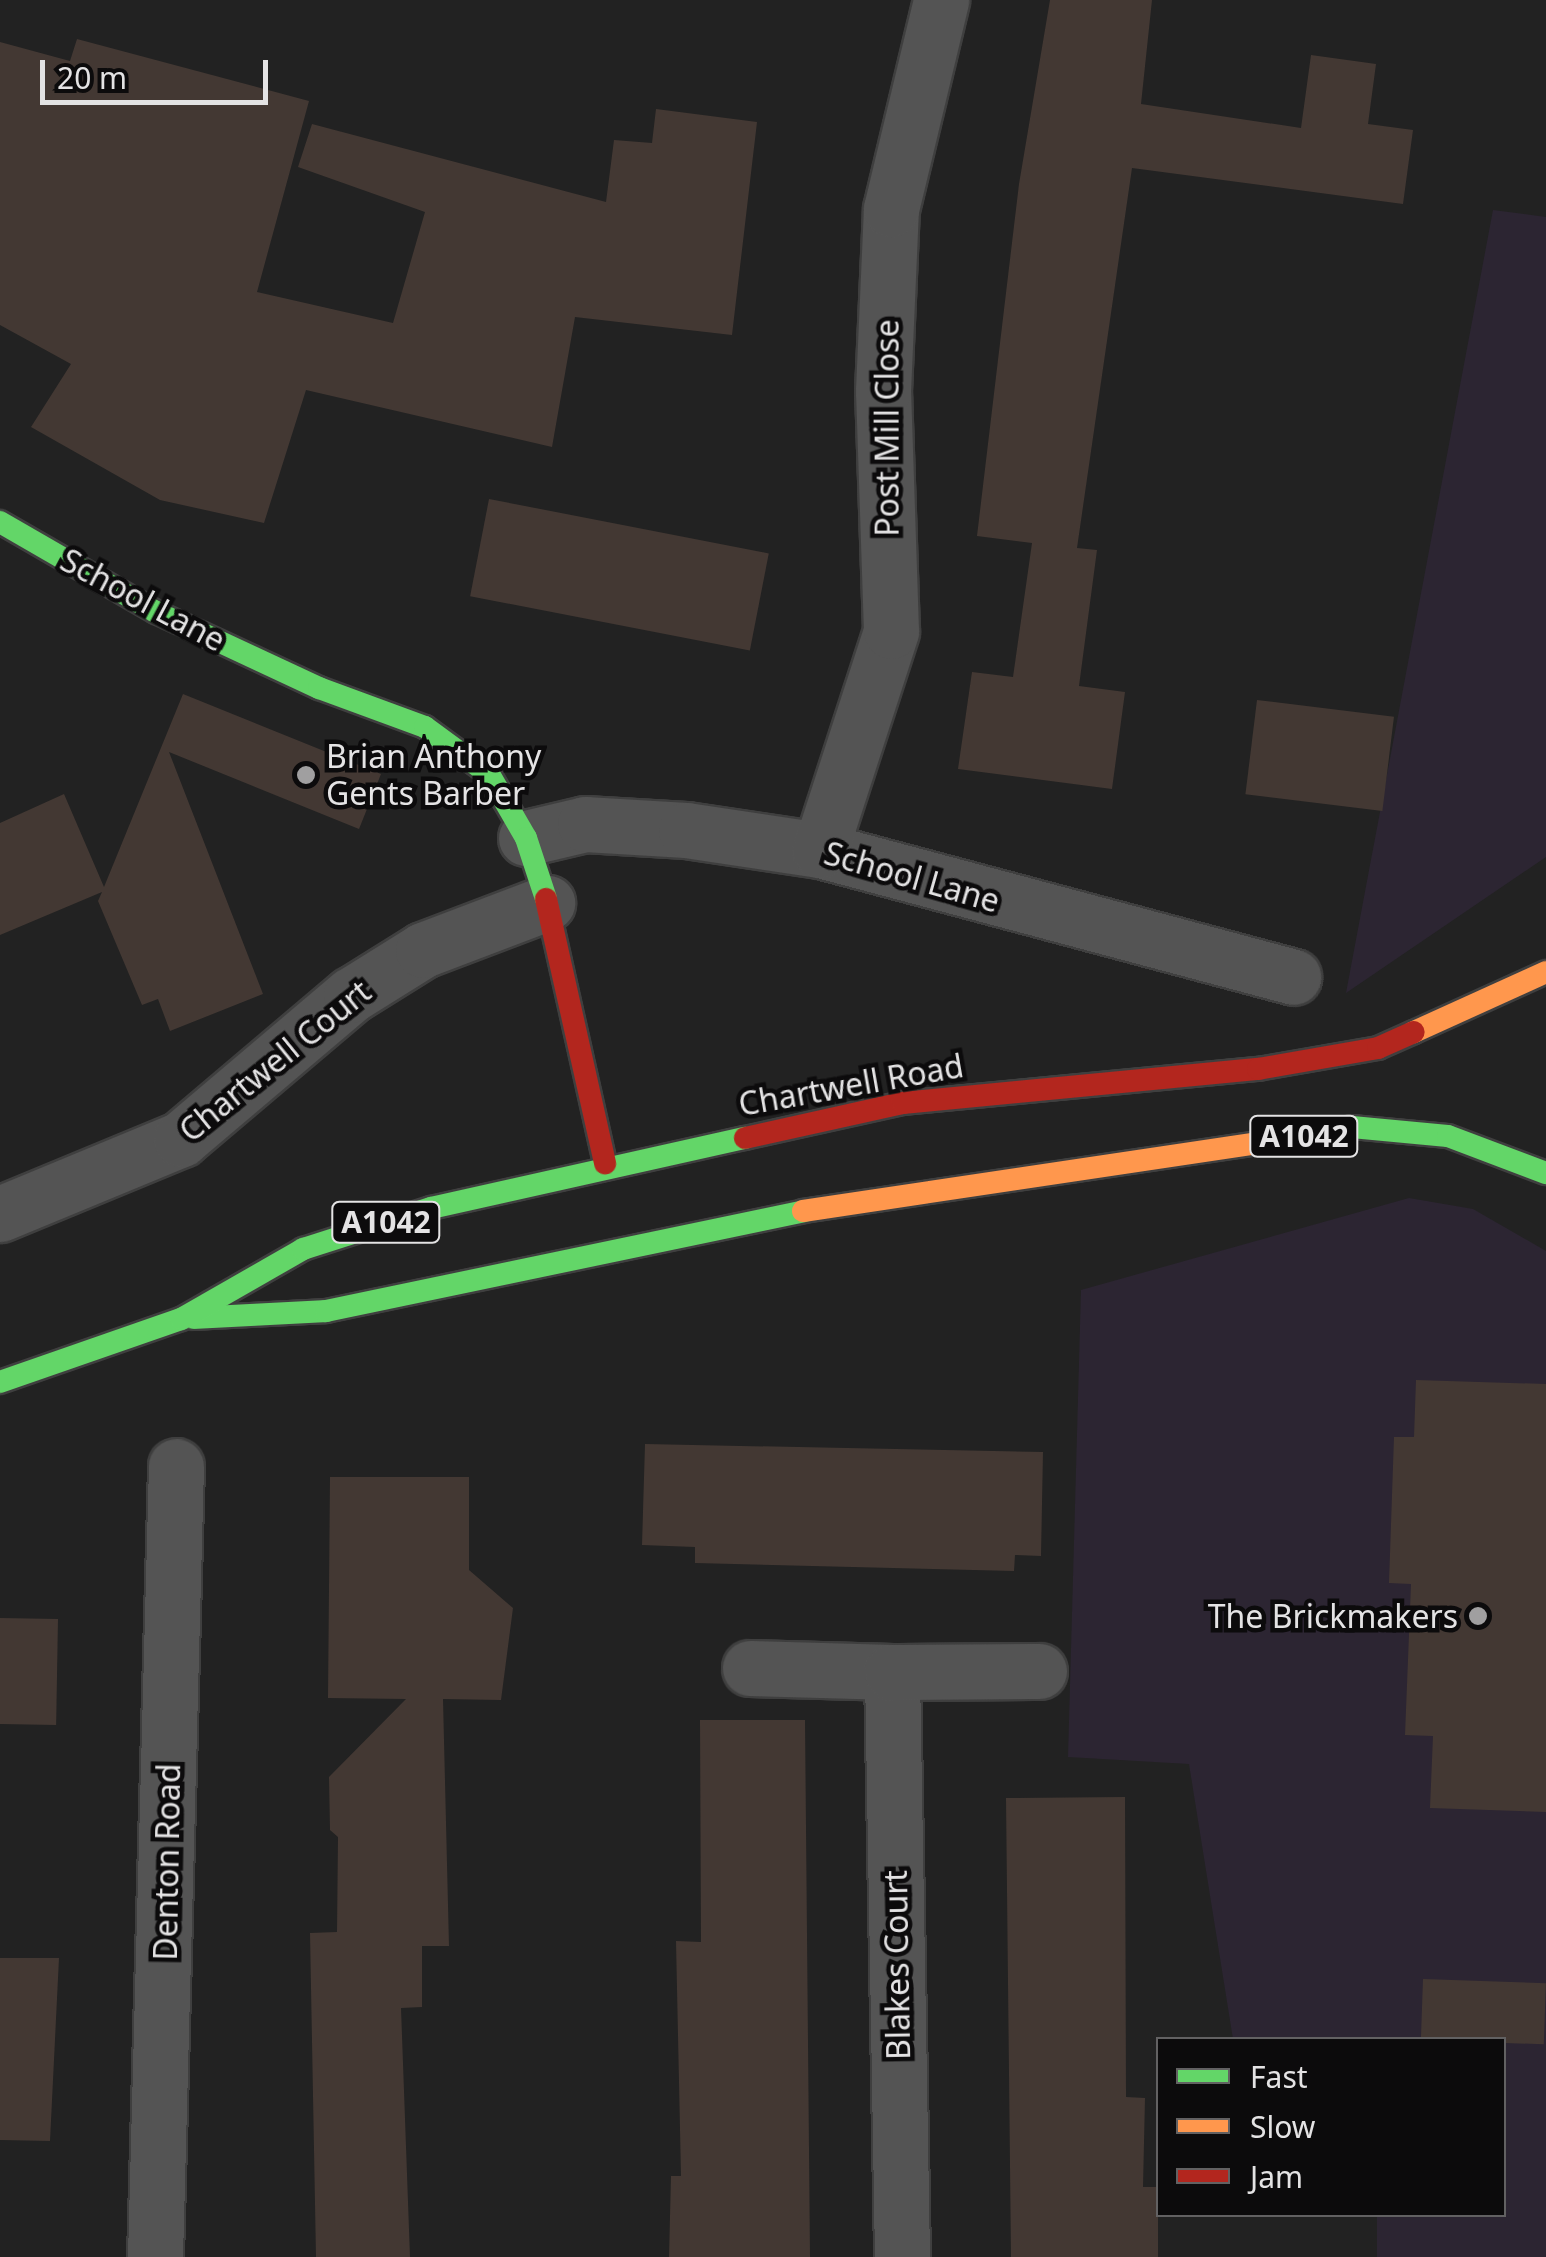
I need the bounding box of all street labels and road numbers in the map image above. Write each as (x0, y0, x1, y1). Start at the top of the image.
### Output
street label: Post Mill Close (868, 319, 906, 537)
street label: School Lane (54, 541, 232, 659)
street label: School Lane (820, 834, 1004, 920)
street label: Chartwell Court (172, 972, 378, 1150)
street label: Chartwell Road (736, 1046, 966, 1124)
road number: A1042 (1249, 1111, 1359, 1161)
road number: A1042 (331, 1197, 441, 1247)
street label: Denton Road (146, 1763, 188, 1961)
street label: Blakes Court (876, 1870, 918, 2060)

